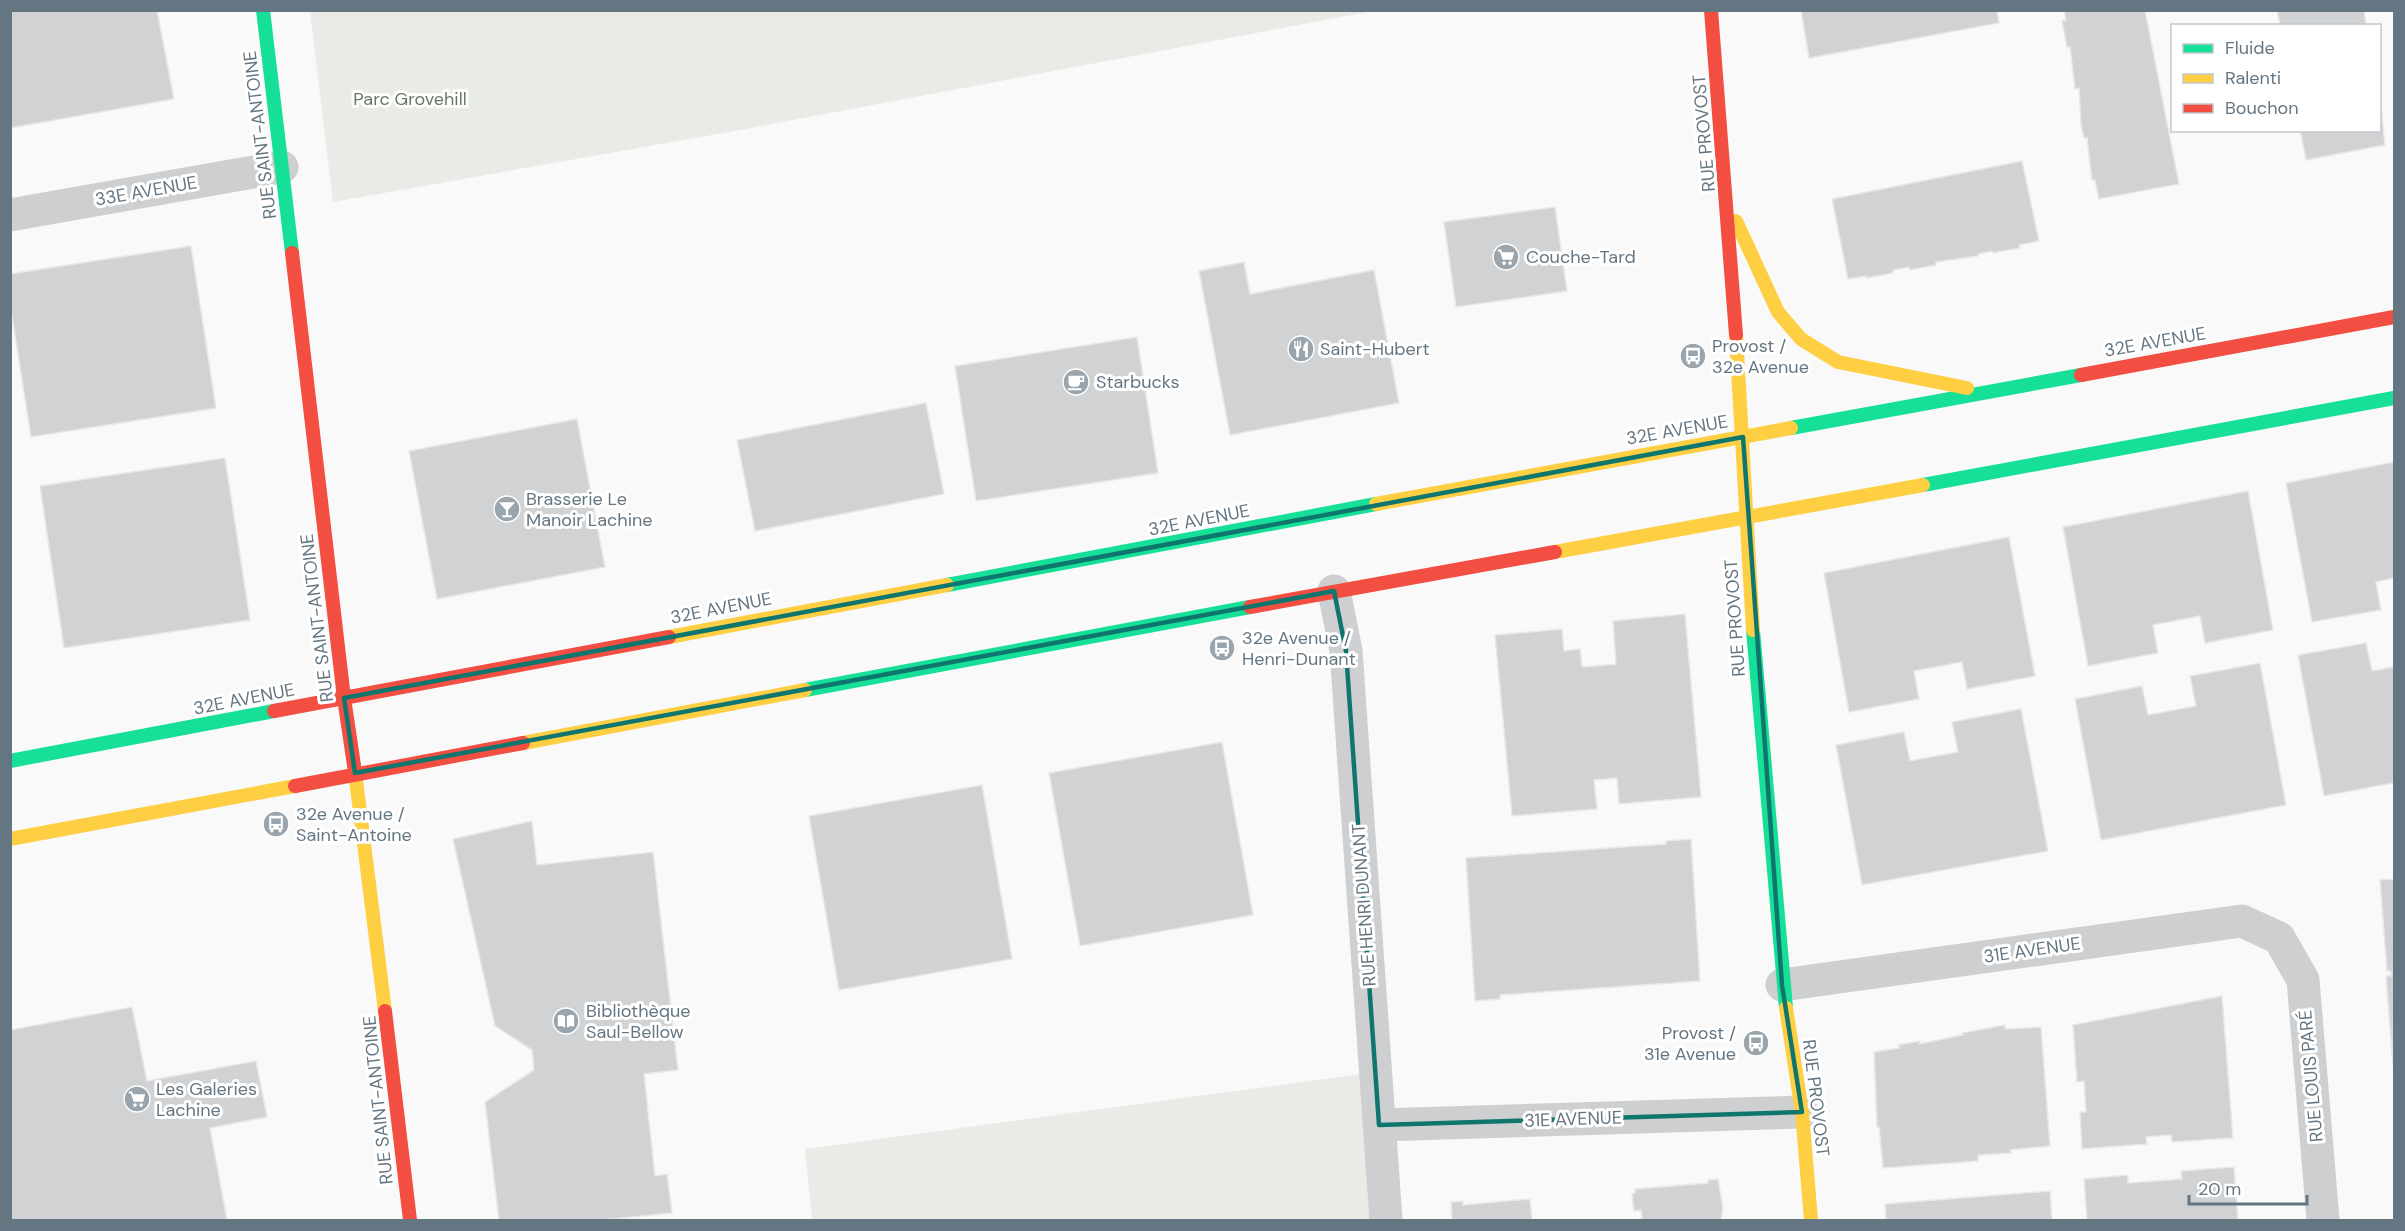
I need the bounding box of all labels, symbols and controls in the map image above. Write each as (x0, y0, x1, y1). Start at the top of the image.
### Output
legend (2171, 24, 2381, 132)
text: Fluide (2225, 36, 2275, 60)
street label: RUE SAINT-ANTOINE (238, 49, 282, 221)
text: Ralenti (2225, 66, 2281, 90)
street label: RUE PROVOST (1687, 73, 1721, 193)
park label: Parc Grovehill (353, 87, 467, 111)
text: Bouchon (2225, 96, 2299, 120)
street label: 33E AVENUE (93, 170, 199, 212)
supermarket icon: Couche-Tard (1491, 242, 1521, 272)
place label: Couche-Tard (1526, 245, 1636, 269)
street label: 32E AVENUE (2102, 321, 2208, 363)
restaurant icon: Saint-Hubert (1286, 334, 1316, 364)
place label: Provost / 32e Avenue (1712, 334, 1809, 379)
place label: Saint-Hubert (1320, 337, 1429, 361)
bus stop icon: Provost / 32e Avenue (1678, 341, 1708, 371)
cafe icon: Starbucks (1061, 367, 1091, 397)
place label: Starbucks (1096, 370, 1179, 394)
street label: 32E AVENUE (1624, 409, 1730, 451)
place label: Brasserie Le Manoir Lachine (526, 487, 653, 532)
bar icon: Brasserie Le Manoir Lachine (492, 494, 522, 524)
street label: 32E AVENUE (1146, 498, 1252, 542)
street label: RUE SAINT-ANTOINE (295, 532, 339, 704)
street label: RUE PROVOST (1719, 558, 1751, 678)
street label: 32E AVENUE (668, 586, 774, 630)
place label: 32e Avenue / Henri-Dunant (1242, 626, 1356, 671)
bus stop icon: 32e Avenue / Henri-Dunant (1207, 633, 1237, 663)
street label: 32E AVENUE (191, 677, 297, 721)
place label: 32e Avenue / Saint-Antoine (296, 802, 412, 847)
bus stop icon: 32e Avenue / Saint-Antoine (261, 809, 291, 839)
street label: RUE HENRI DUNANT (1346, 823, 1382, 987)
street label: 31E AVENUE (1982, 931, 2082, 969)
place label: Bibliothèque Saul-Bellow (586, 999, 691, 1044)
library icon: Bibliothèque Saul-Bellow (551, 1006, 581, 1036)
street label: RUE LOUIS PARÉ (2293, 1009, 2329, 1143)
street label: RUE SAINT-ANTOINE (357, 1014, 399, 1186)
place label: Provost / 31e Avenue (1644, 1021, 1736, 1066)
bus stop icon: Provost / 31e Avenue (1741, 1028, 1771, 1058)
street label: RUE PROVOST (1797, 1038, 1835, 1158)
place label: Les Galeries Lachine (156, 1077, 257, 1122)
supermarket icon: Les Galeries Lachine (122, 1084, 152, 1114)
street label: 31E AVENUE (1524, 1105, 1622, 1133)
scale bar (2189, 1168, 2308, 1206)
text: 20 m (2198, 1177, 2241, 1201)

